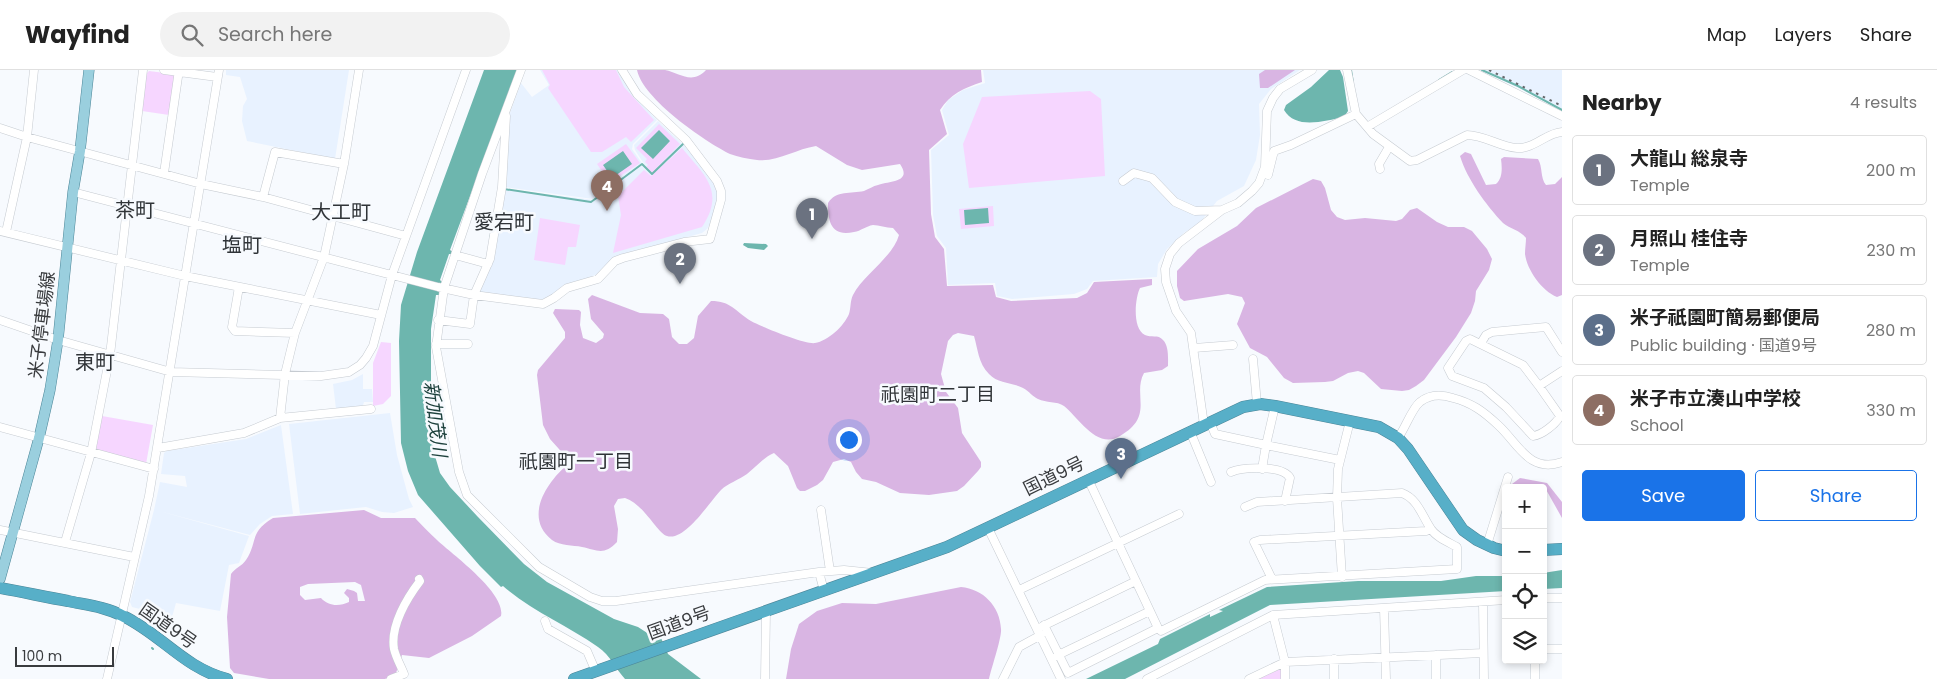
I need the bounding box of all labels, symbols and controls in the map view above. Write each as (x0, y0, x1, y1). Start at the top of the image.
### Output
search box (160, 12, 510, 57)
text: Wayfind (25, 18, 130, 51)
icon: search (178, 21, 206, 49)
text: Search here (218, 21, 332, 48)
text: Map (1707, 22, 1747, 47)
text: Layers (1775, 22, 1832, 47)
text: Share (1860, 22, 1912, 47)
text: Nearby (1582, 88, 1662, 117)
text: 4 results (1850, 91, 1917, 114)
text: 大龍山 総泉寺 (1630, 145, 1748, 172)
text: 1 (1596, 159, 1602, 182)
text: 200 m (1866, 159, 1916, 182)
pin: 4 (591, 170, 623, 211)
text: Temple (1630, 174, 1690, 197)
district label: 茶町 (115, 196, 155, 224)
district label: 大工町 (311, 198, 371, 226)
pin: 1 (796, 198, 828, 239)
district label: 愛宕町 (474, 208, 534, 236)
text: 月照山 桂住寺 (1630, 225, 1748, 252)
district label: 塩町 (222, 231, 262, 259)
text: 2 (1594, 239, 1604, 262)
text: 230 m (1867, 239, 1916, 262)
pin: 2 (664, 243, 696, 284)
text: Temple (1630, 254, 1690, 277)
street label: 米子停車場線 (23, 270, 60, 380)
text: 米子祇園町簡易郵便局 (1630, 304, 1820, 331)
text: 3 (1594, 319, 1604, 342)
text: 280 m (1866, 319, 1916, 342)
text: Public building · 国道9号 (1630, 334, 1817, 357)
district label: 東町 (75, 348, 115, 376)
water label: 新加茂川 (417, 380, 454, 460)
district label: 祇園町二丁目 (881, 381, 995, 408)
text: 米子市立湊山中学校 (1630, 385, 1801, 412)
text: 4 (1594, 399, 1604, 422)
text: 330 m (1866, 399, 1916, 422)
text: School (1630, 414, 1684, 437)
your location (836, 427, 862, 453)
pin: 3 (1105, 438, 1137, 479)
district label: 祇園町一丁目 (519, 448, 633, 475)
street label: 国道9号 (1019, 450, 1089, 501)
button: Save (1582, 470, 1745, 521)
button: Share (1755, 470, 1917, 521)
map controls (1502, 484, 1547, 664)
button: + (1502, 484, 1547, 529)
button: − (1502, 529, 1547, 574)
button: locate (1502, 574, 1547, 619)
street label: 国道9号 (134, 597, 202, 655)
street label: 国道9号 (644, 600, 714, 645)
button: layers (1502, 619, 1547, 664)
scale bar (15, 644, 114, 667)
text: 100 m (22, 646, 62, 666)

